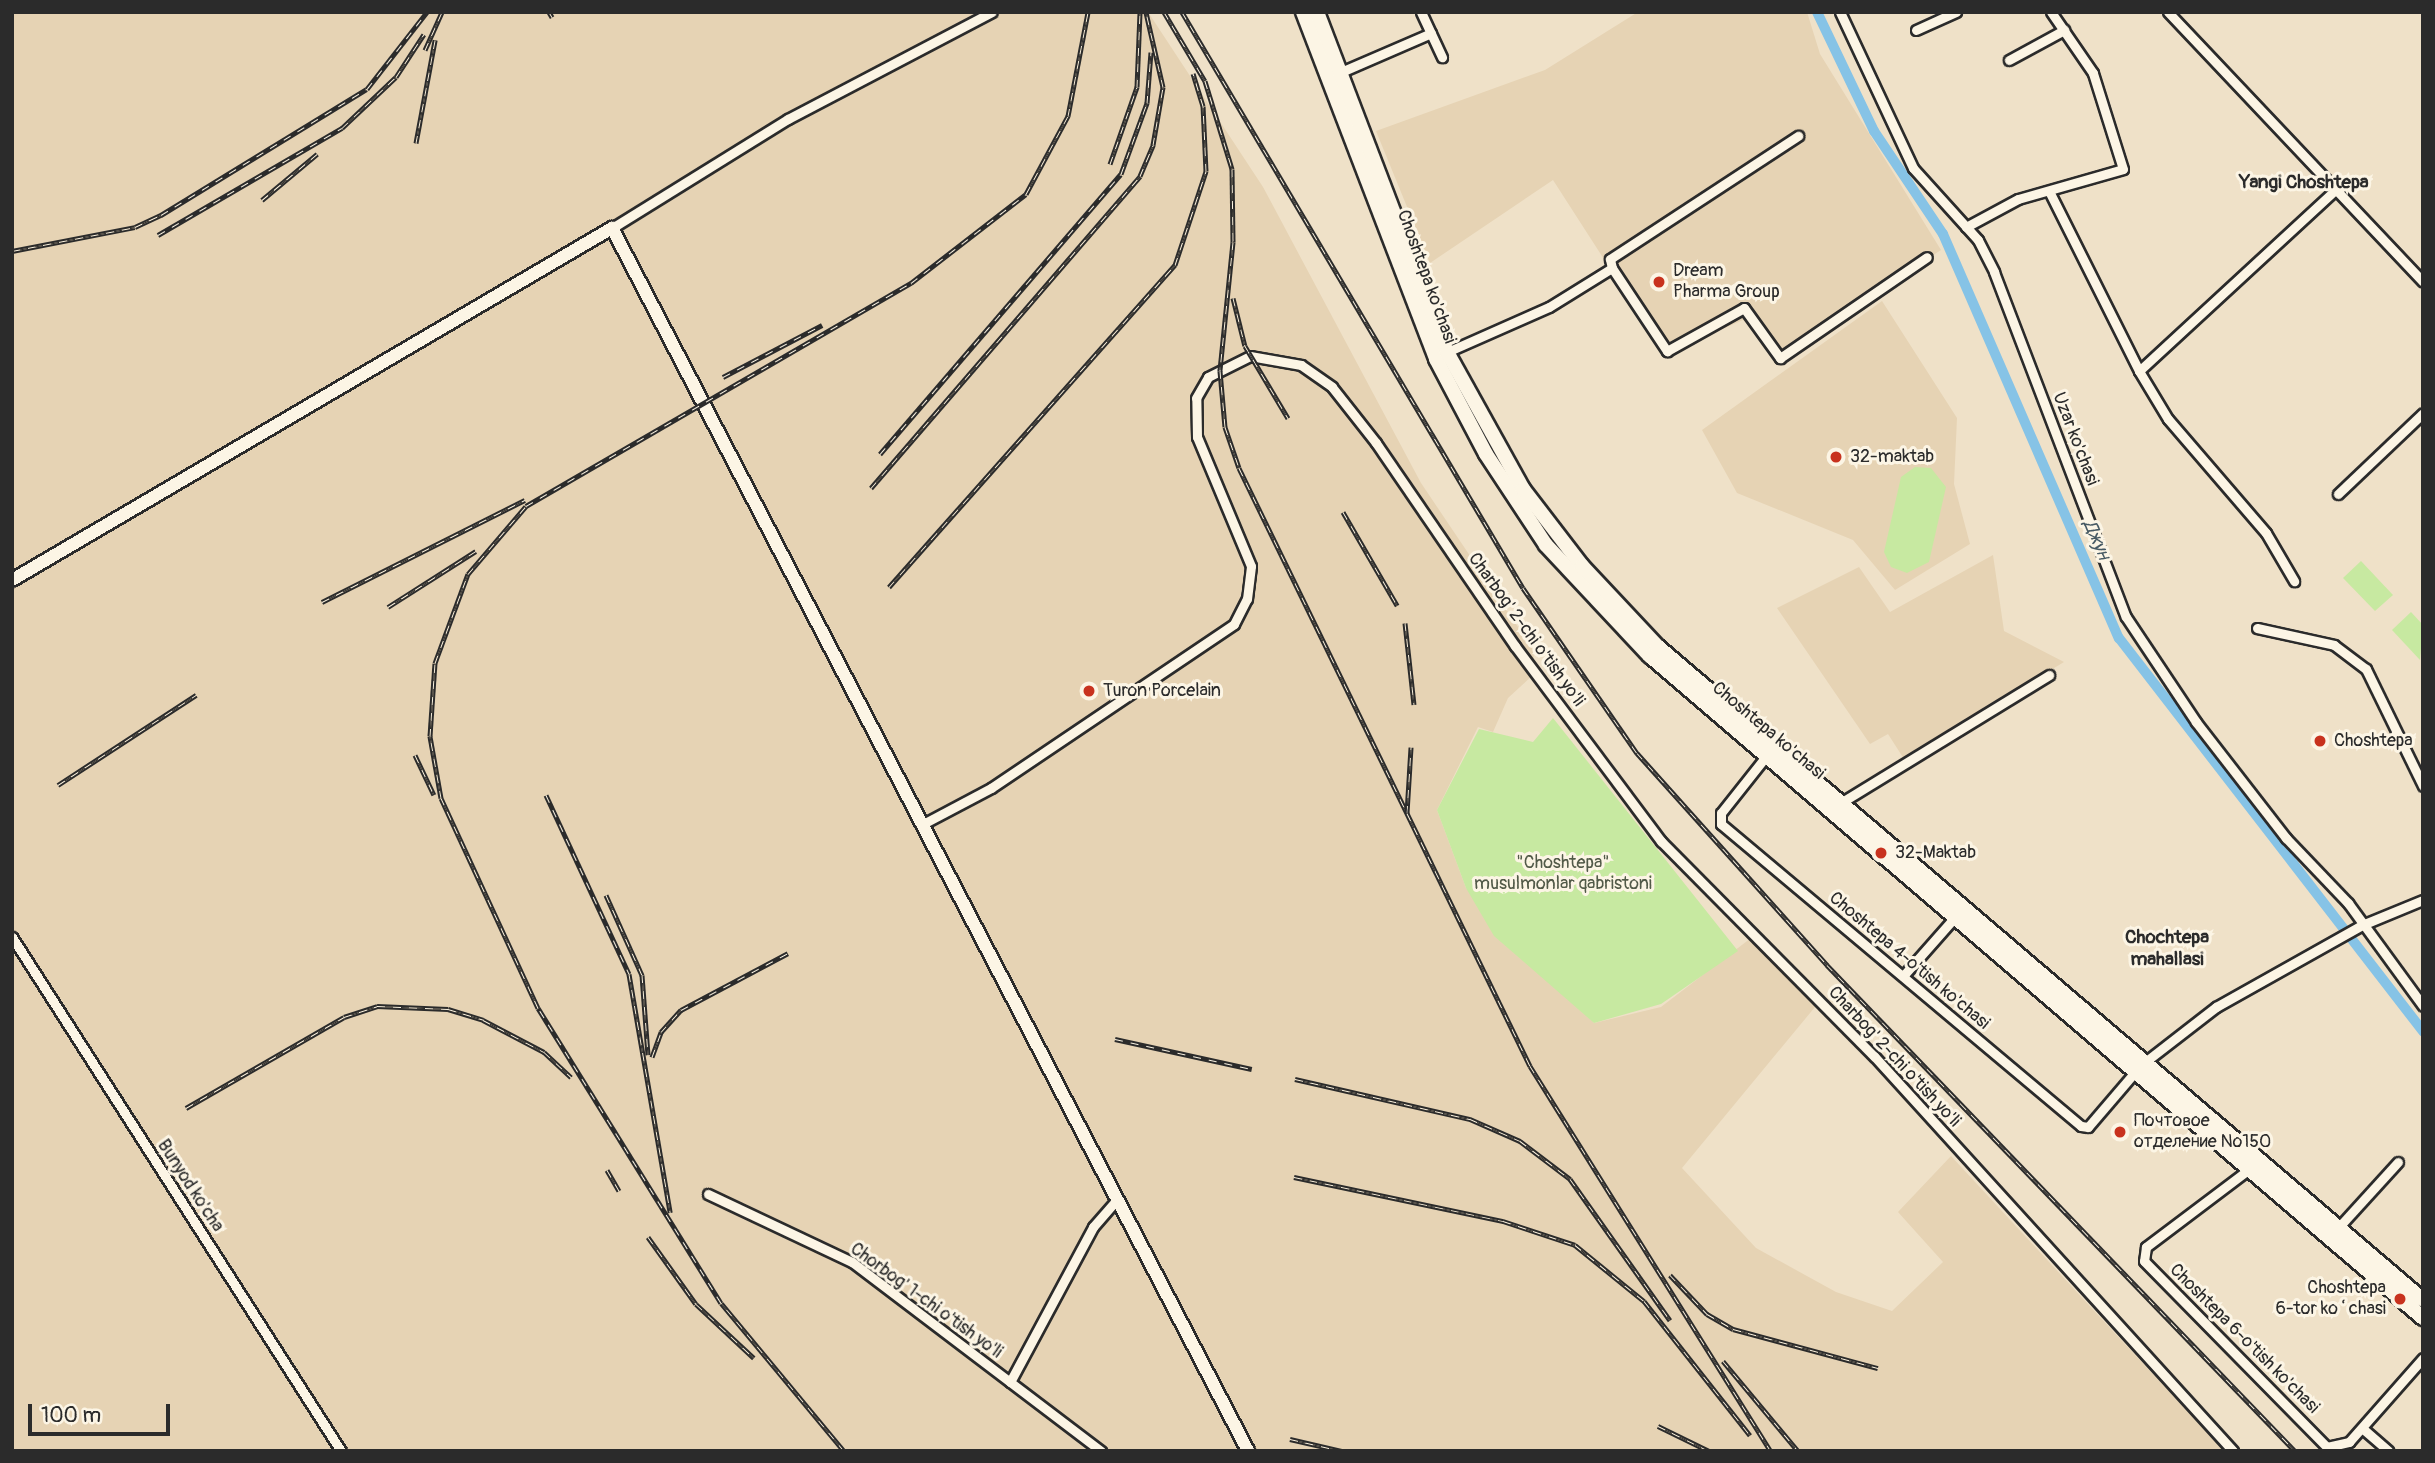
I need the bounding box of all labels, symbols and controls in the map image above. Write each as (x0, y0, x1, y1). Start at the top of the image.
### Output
district label: Yangi Choshtepa (2239, 172, 2369, 194)
street label: Choshtepa ko'chasi (1392, 207, 1460, 347)
place label: Dream Pharma Group (1673, 261, 1780, 304)
marker: Dream Pharma Group (1651, 274, 1667, 290)
street label: Uzar ko'chasi (2047, 389, 2103, 489)
place label: 32-maktab (1850, 446, 1934, 468)
marker: 32-maktab (1828, 449, 1844, 465)
water label: Джун (2077, 517, 2115, 563)
street label: Charbog' 2-chi o'tish yo'li (1463, 549, 1589, 711)
street label: Choshtepa ko'chasi (1707, 678, 1829, 784)
place label: Turon Porcelain (1103, 680, 1221, 702)
marker: Turon Porcelain (1081, 683, 1097, 699)
place label: Choshtepa (2334, 730, 2413, 752)
marker: Choshtepa (2312, 733, 2328, 749)
place label: 32-Maktab (1895, 842, 1976, 864)
marker: 32-Maktab (1873, 845, 1889, 861)
park label: "Choshtepa" musulmonlar qabristoni (1474, 853, 1652, 896)
street label: Choshtepa 4-o'tish ko'chasi (1824, 888, 1994, 1034)
district label: Chochtepa mahallasi (2125, 927, 2209, 971)
street label: Charbog' 2-chi o'tish yo'li (1823, 982, 1965, 1132)
place label: Почтовое отделение №150 (2134, 1111, 2271, 1154)
marker: Почтовое отделение №150 (2112, 1124, 2128, 1140)
street label: Bunyod ko'cha (152, 1136, 228, 1236)
street label: Chorbog' 1-chi o'tish yo'li (846, 1239, 1006, 1363)
street label: Choshtepa 6-o'tish ko'chasi (2165, 1260, 2323, 1418)
place label: Choshtepa 6-tor koʻchasi (2275, 1278, 2386, 1320)
marker: Choshtepa 6-tor koʻchasi (2392, 1291, 2408, 1307)
scale bar (32, 1390, 173, 1434)
text: 100 m (41, 1402, 101, 1429)

